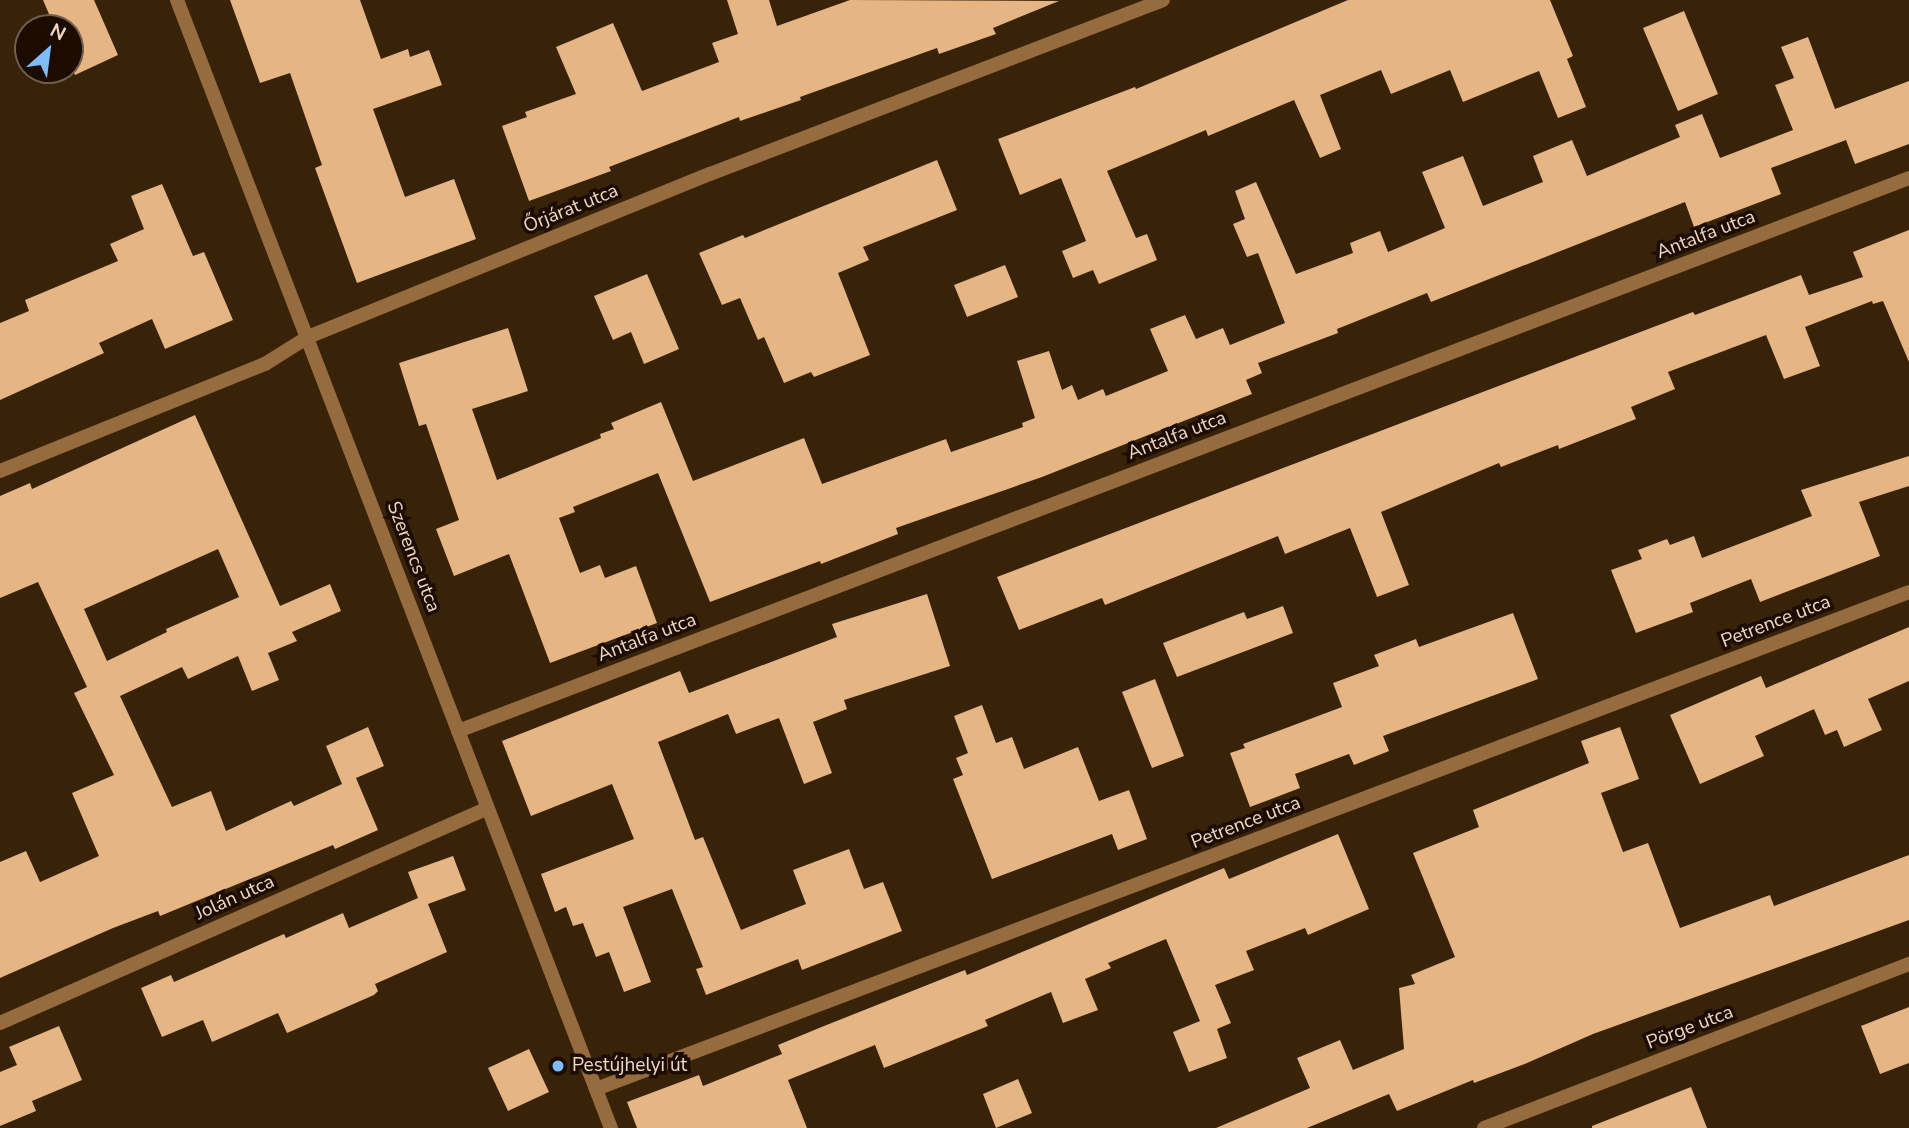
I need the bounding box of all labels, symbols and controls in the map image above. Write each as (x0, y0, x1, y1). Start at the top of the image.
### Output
north arrow (14, 14, 84, 84)
text: N (46, 17, 70, 47)
street label: Őrjárat utca (520, 180, 622, 238)
street label: Antalfa utca (1653, 206, 1759, 264)
street label: Antalfa utca (1124, 407, 1230, 465)
street label: Szerencs utca (381, 498, 445, 616)
street label: Petrence utca (1718, 591, 1834, 653)
street label: Antalfa utca (594, 609, 700, 667)
street label: Petrence utca (1188, 792, 1304, 854)
street label: Jolán utca (192, 870, 278, 926)
street label: Pörge utca (1643, 1001, 1737, 1055)
place label: Pestújhelyi út (572, 1055, 687, 1077)
marker: Pestújhelyi út (550, 1058, 566, 1074)

